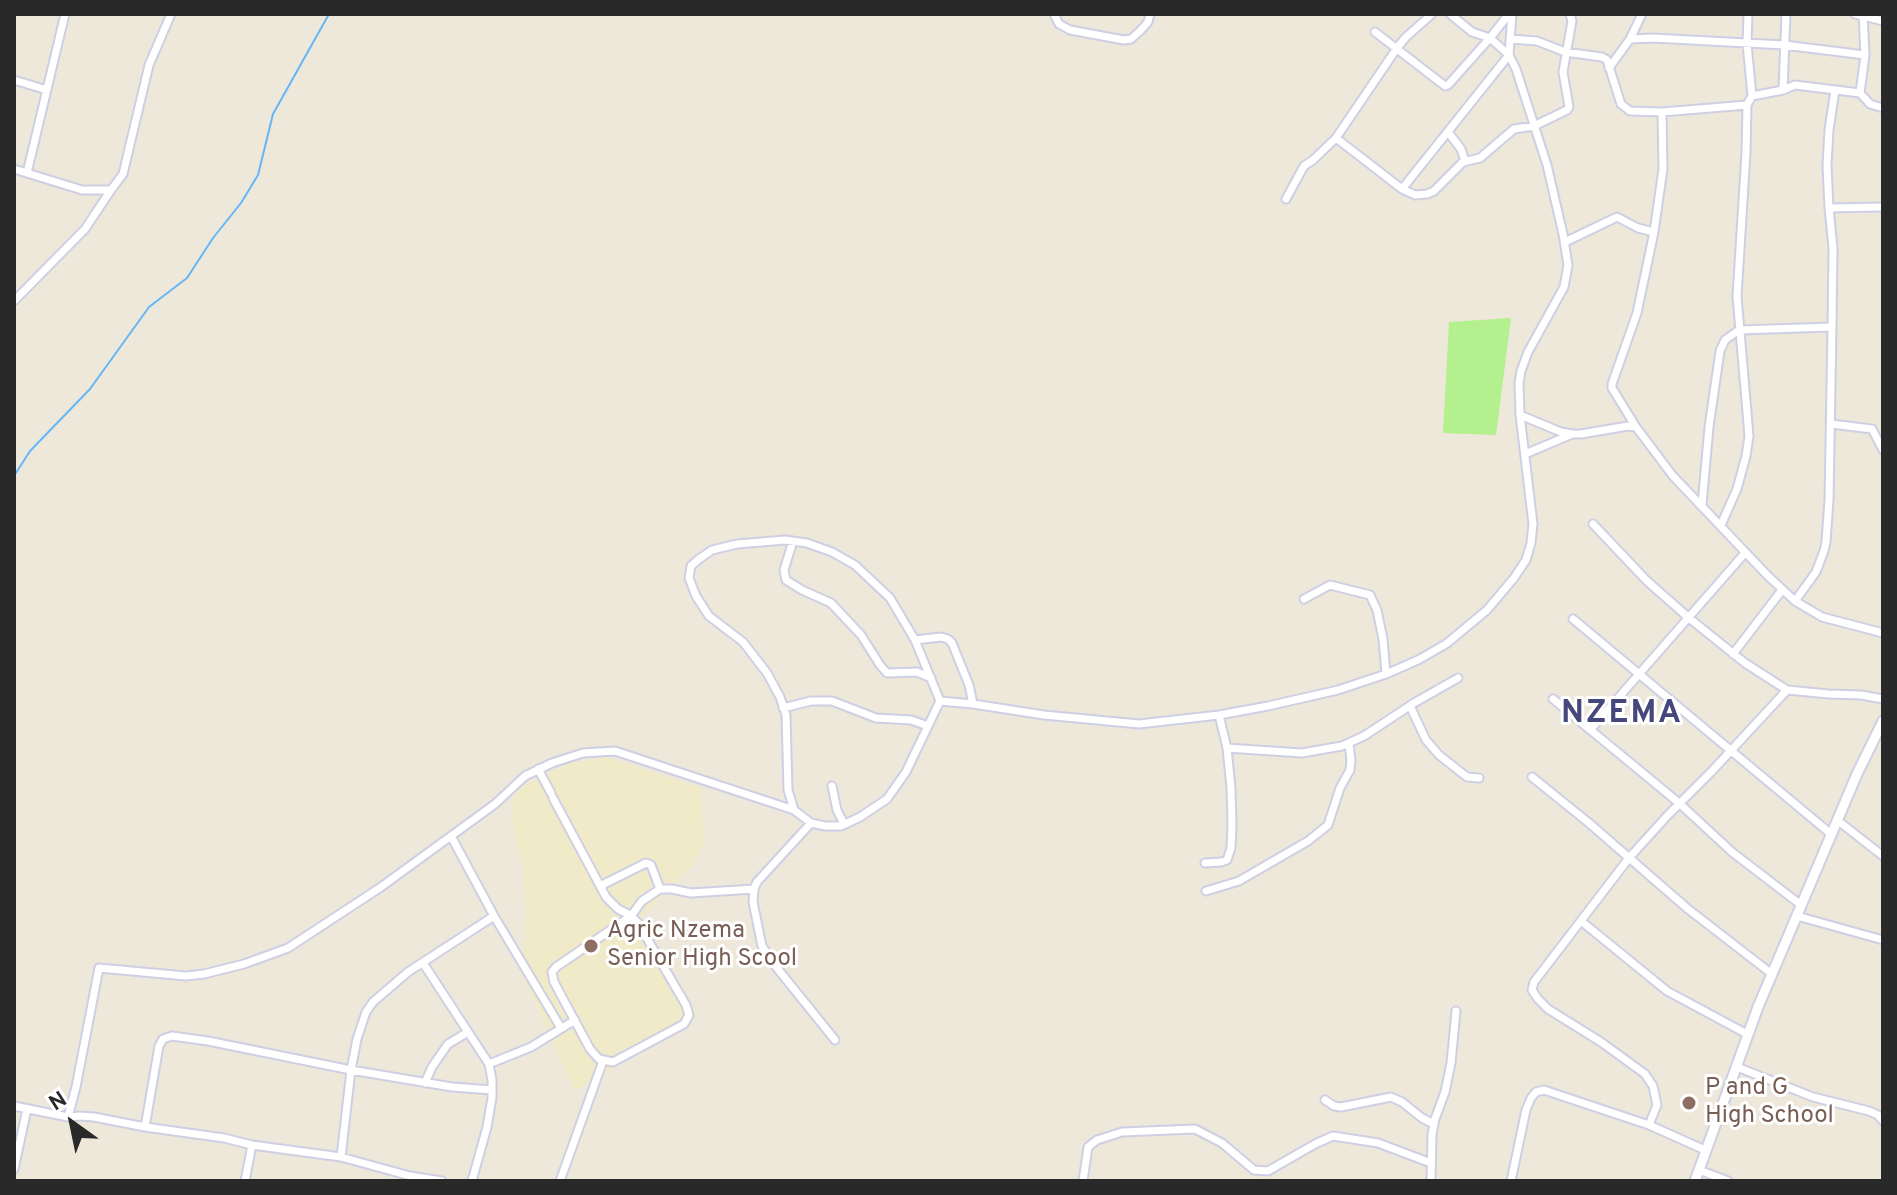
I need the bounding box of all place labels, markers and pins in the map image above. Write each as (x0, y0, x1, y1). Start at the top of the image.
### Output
place label: Agric Nzema Senior High Scool (607, 918, 797, 974)
marker: Agric Nzema Senior High Scool (582, 937, 600, 955)
place label: P and G High School (1705, 1075, 1834, 1131)
marker: P and G High School (1680, 1094, 1698, 1112)

